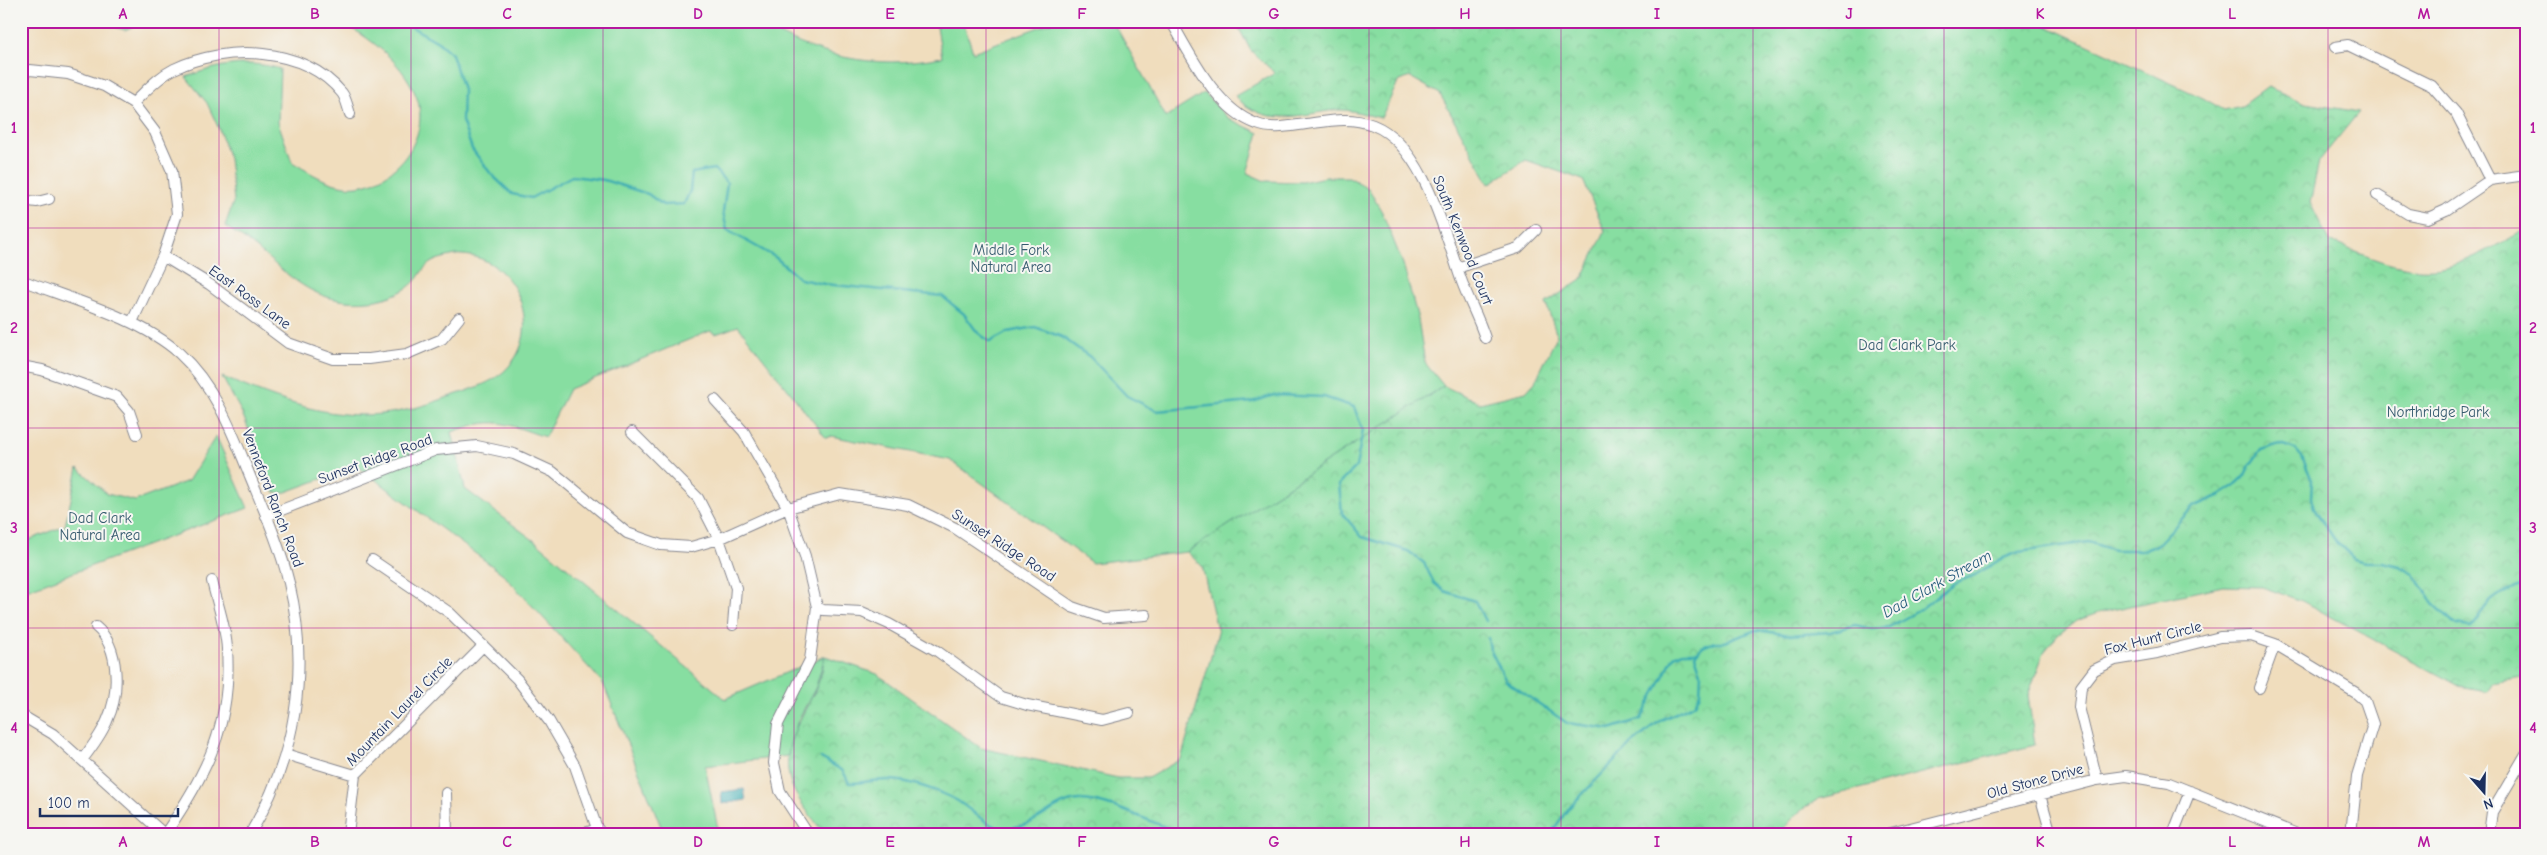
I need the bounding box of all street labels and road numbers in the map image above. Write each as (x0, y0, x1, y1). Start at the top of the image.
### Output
street label: South Kenwood Court (1429, 173, 1497, 308)
street label: East Ross Lane (205, 261, 295, 333)
street label: Venneford Ranch Road (238, 426, 308, 570)
street label: Sunset Ridge Road (315, 430, 435, 488)
street label: Sunset Ridge Road (949, 505, 1059, 585)
street label: Fox Hunt Circle (2102, 617, 2204, 659)
street label: Mountain Laurel Circle (342, 652, 456, 769)
street label: Old Stone Drive (1985, 759, 2086, 803)

